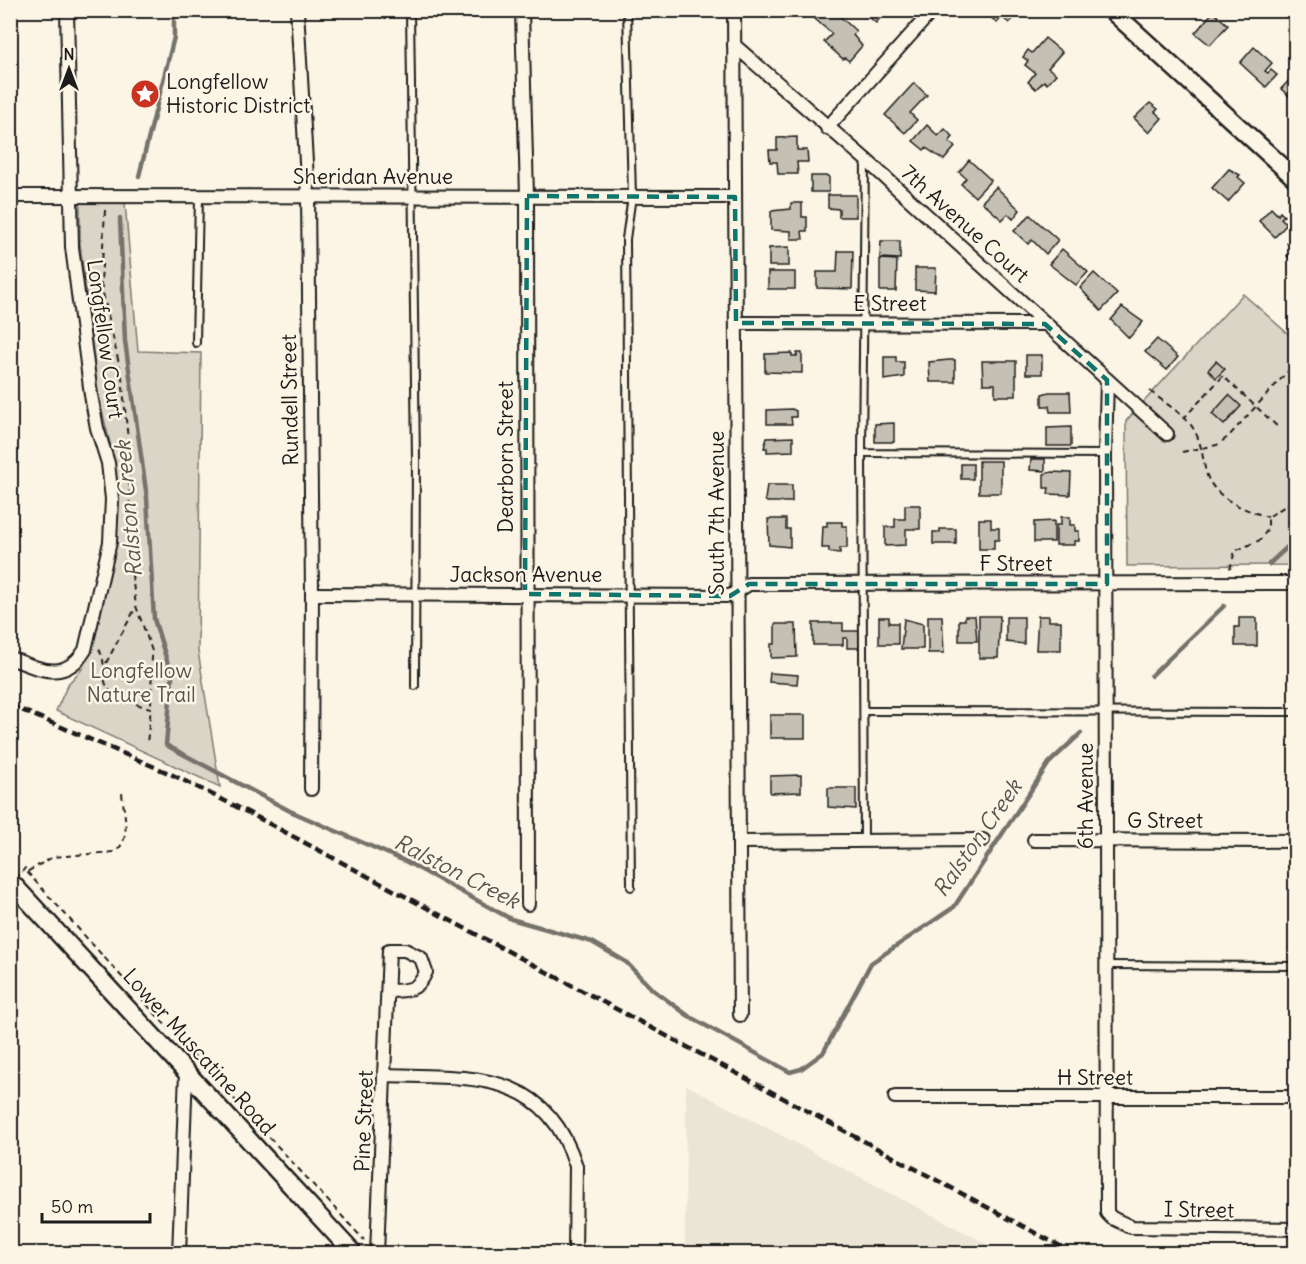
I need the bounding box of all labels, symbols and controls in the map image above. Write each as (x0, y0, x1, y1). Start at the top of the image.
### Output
north arrow (39, 39, 99, 99)
text: N (63, 44, 75, 64)
place label: Longfellow Historic District (166, 68, 310, 119)
place icon: Longfellow Historic District (129, 78, 161, 110)
street label: 7th Avenue Court (896, 159, 1035, 288)
street label: Sheridan Avenue (293, 163, 453, 190)
street label: Longfellow Court (81, 258, 130, 420)
street label: E Street (853, 290, 927, 317)
street label: Rundell Street (275, 334, 304, 466)
street label: Dearborn Street (492, 381, 519, 533)
street label: South 7th Avenue (703, 431, 730, 595)
water label: Ralston Creek (108, 438, 148, 578)
street label: F Street (980, 550, 1052, 577)
street label: Jackson Avenue (450, 561, 602, 588)
park label: Longfellow Nature Trail (86, 657, 196, 708)
street label: 6th Avenue (1072, 743, 1099, 849)
water label: Ralston Creek (926, 773, 1029, 902)
street label: G Street (1127, 807, 1203, 834)
water label: Ralston Creek (390, 827, 526, 915)
street label: Lower Muscatine Road (117, 963, 281, 1141)
street label: H Street (1057, 1064, 1133, 1091)
street label: Pine Street (348, 1070, 379, 1172)
scale bar (42, 1186, 150, 1224)
text: 50 m (51, 1195, 93, 1218)
street label: I Street (1164, 1195, 1234, 1224)

